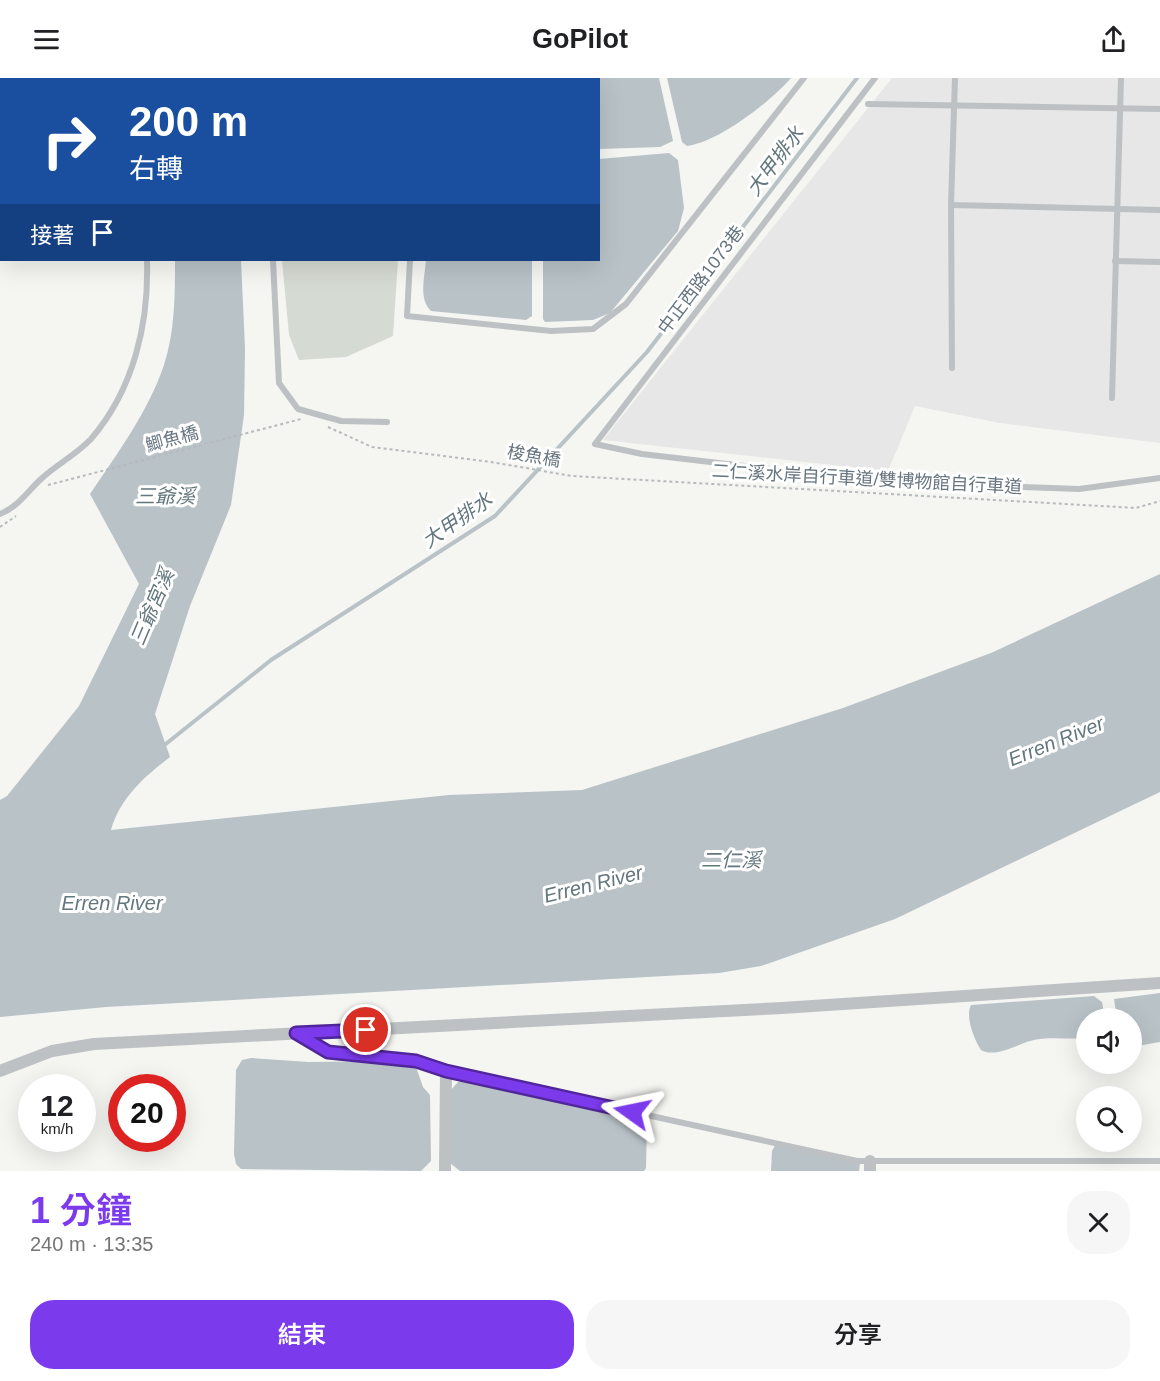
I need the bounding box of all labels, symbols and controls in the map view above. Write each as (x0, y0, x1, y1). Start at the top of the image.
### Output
icon: menu (30, 23, 63, 56)
icon: share (1097, 23, 1130, 56)
text: GoPilot (532, 24, 628, 54)
text: 200 m (129, 98, 248, 145)
icon: right (30, 102, 108, 180)
water label: 大甲排水 (742, 122, 808, 200)
text: 右轉 (129, 154, 183, 184)
icon: arrive (86, 216, 119, 249)
street label: 中正西路1073巷 (654, 222, 748, 338)
text: 接著 (30, 223, 74, 248)
street label: 鯽魚橋 (143, 422, 201, 456)
street label: 梭魚橋 (506, 441, 562, 471)
street label: 二仁溪水岸自行車道/雙博物館自行車道 (711, 461, 1023, 497)
water label: 三爺溪 (135, 485, 198, 507)
water label: 大甲排水 (418, 487, 497, 552)
water label: 三爺宮溪 (126, 563, 179, 648)
water label: Erren River (1005, 711, 1108, 770)
water label: 二仁溪 (701, 849, 764, 871)
water label: Erren River (541, 861, 646, 907)
water label: Erren River (61, 892, 164, 914)
pin (340, 1004, 391, 1055)
map controls (1076, 1008, 1142, 1152)
button: sound (1076, 1008, 1142, 1074)
icon: arrive (349, 1013, 382, 1046)
speed limit sign: 20 (108, 1074, 186, 1152)
position arrow (600, 1080, 664, 1144)
button: search (1076, 1086, 1142, 1152)
text: 12 (40, 1089, 74, 1122)
text: km/h (41, 1120, 73, 1137)
text: 1 分鐘 (30, 1190, 132, 1231)
button: close (1067, 1191, 1130, 1254)
text: 240 m · 13:35 (30, 1233, 153, 1255)
button: 結束 (30, 1300, 574, 1369)
button: 分享 (586, 1300, 1130, 1369)

